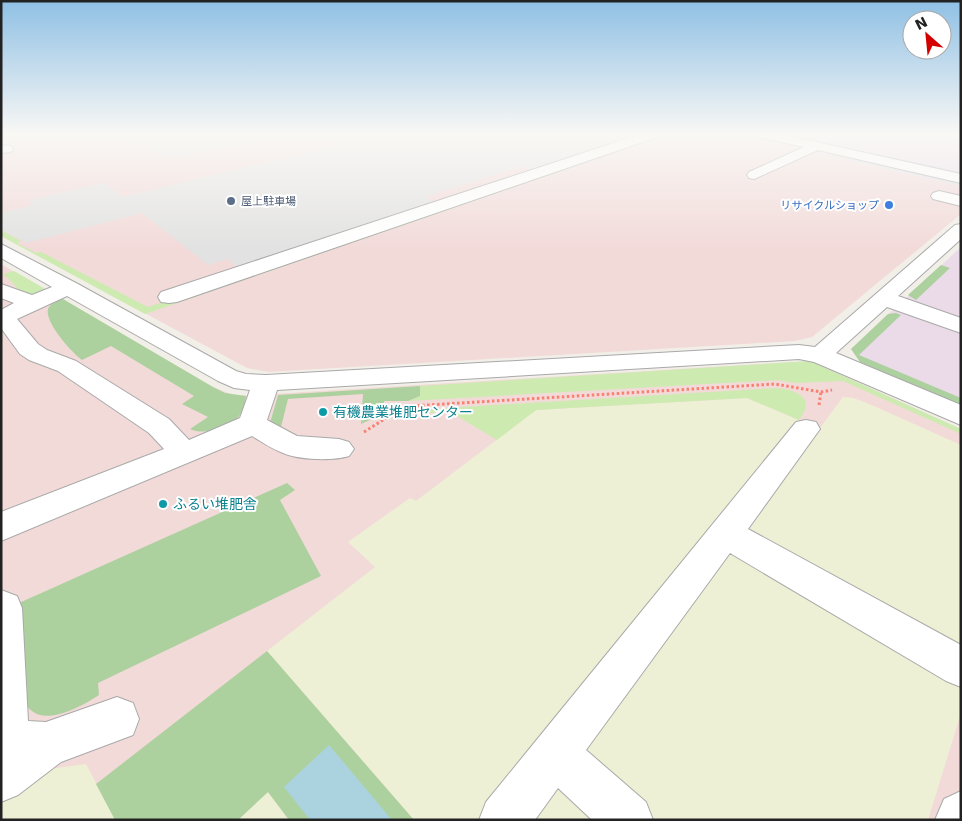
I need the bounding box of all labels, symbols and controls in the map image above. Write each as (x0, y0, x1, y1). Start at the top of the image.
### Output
north arrow (902, 10, 952, 60)
text: N (912, 14, 930, 33)
marker: 屋上駐車場 (225, 195, 237, 207)
place label: 屋上駐車場 (241, 195, 296, 208)
place label: リサイクルショップ (781, 199, 879, 212)
marker: リサイクルショップ (883, 199, 895, 211)
place label: 有機農業堆肥センター (333, 404, 473, 420)
marker: 有機農業堆肥センター (317, 406, 329, 418)
place label: ふるい堆肥舎 (173, 496, 257, 512)
marker: ふるい堆肥舎 (157, 498, 169, 510)

